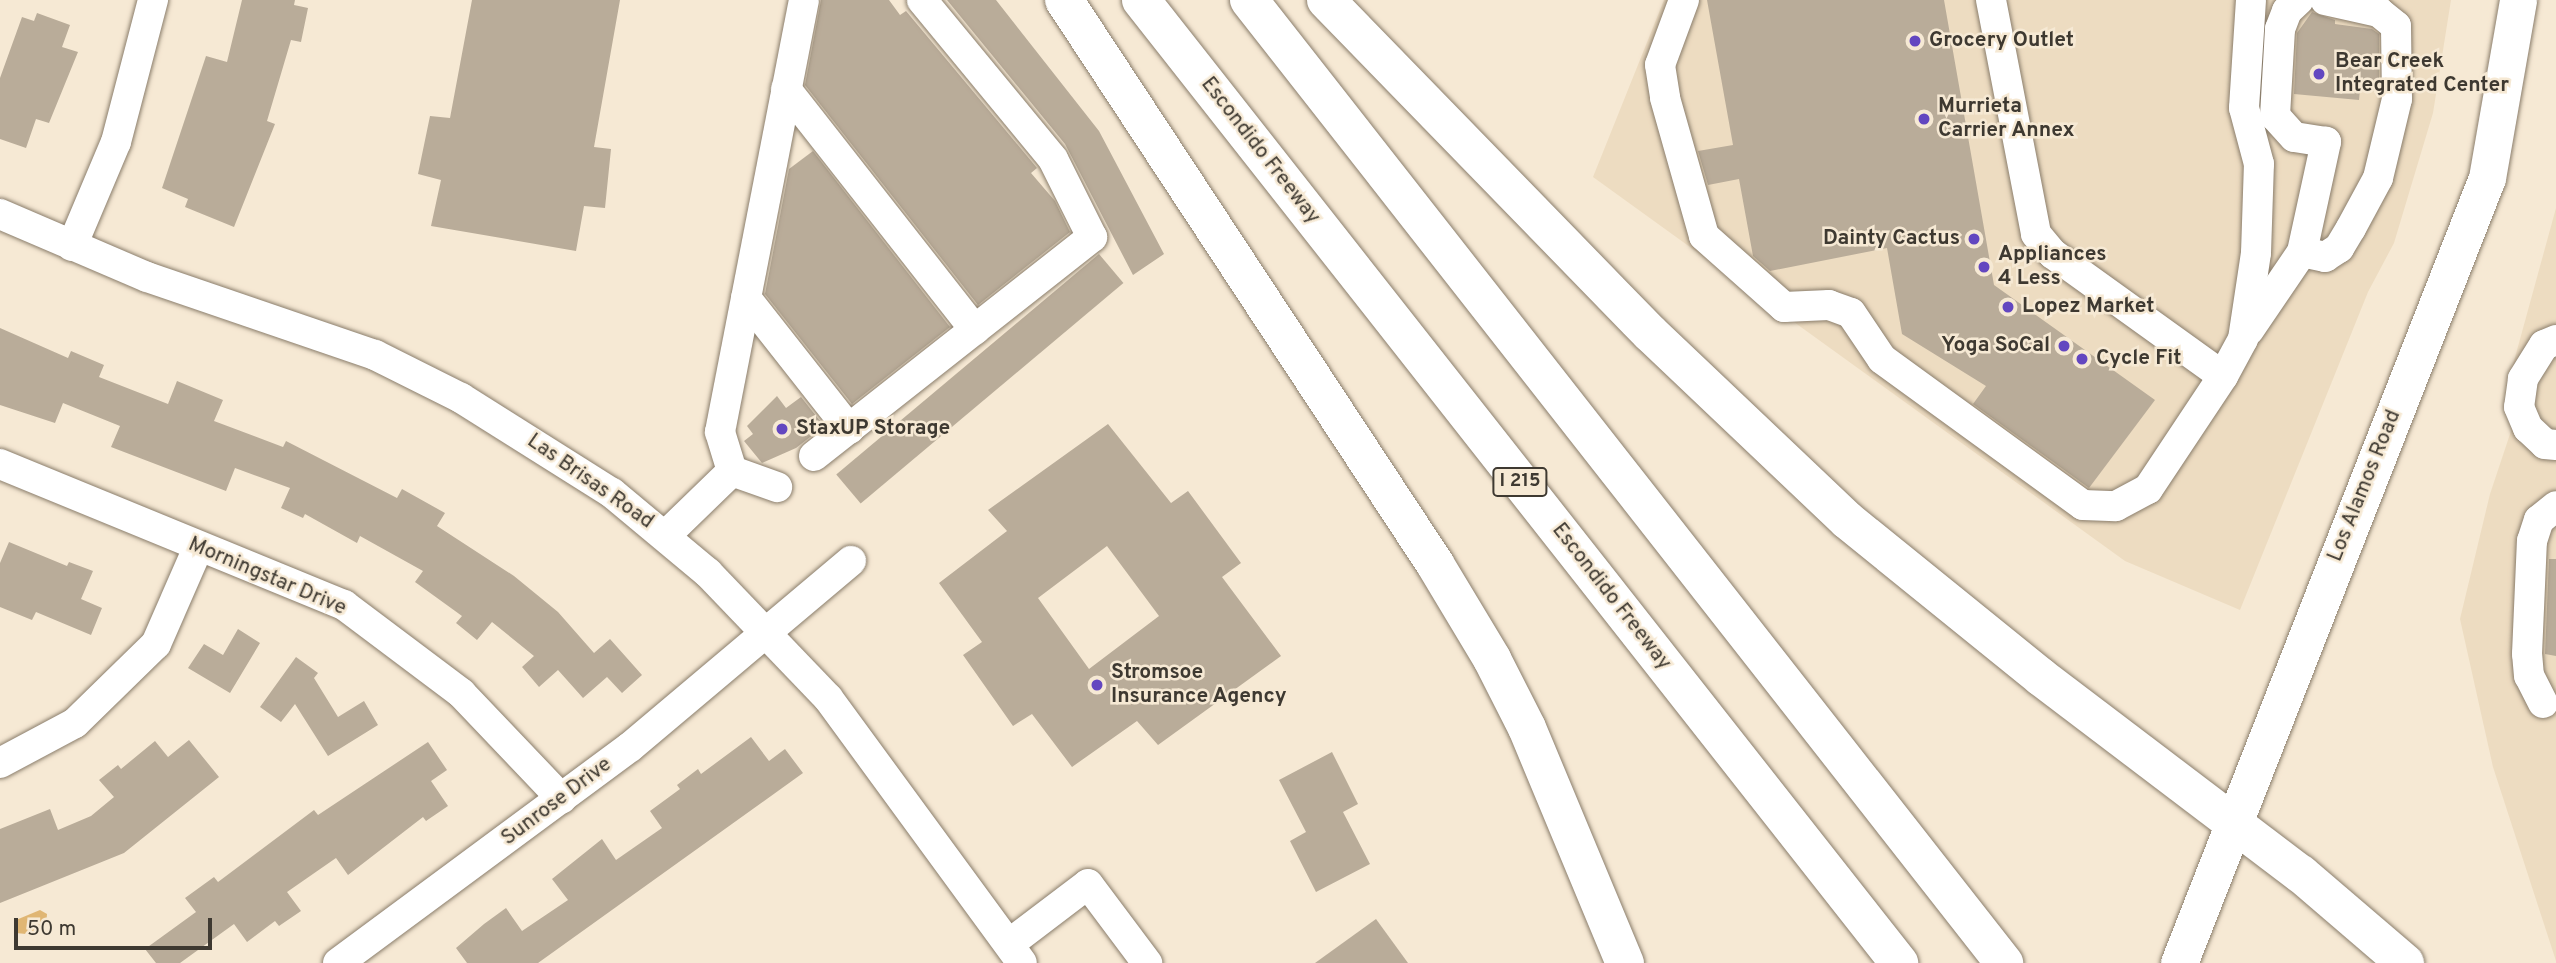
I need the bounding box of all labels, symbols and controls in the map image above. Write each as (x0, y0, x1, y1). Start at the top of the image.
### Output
place label: Grocery Outlet (1929, 28, 2074, 54)
marker: Grocery Outlet (1907, 33, 1923, 49)
place label: Bear Creek Integrated Center (2335, 49, 2509, 99)
marker: Bear Creek Integrated Center (2309, 64, 2329, 84)
street label: Escondido Freeway (1195, 73, 1325, 229)
place label: Murrieta Carrier Annex (1938, 94, 2076, 144)
marker: Murrieta Carrier Annex (1916, 111, 1932, 127)
place label: Dainty Cactus (1823, 226, 1960, 252)
marker: Dainty Cactus (1966, 231, 1982, 247)
place label: Appliances 4 Less (1998, 242, 2107, 292)
marker: Appliances 4 Less (1976, 259, 1992, 275)
place label: Lopez Market (2022, 294, 2155, 320)
marker: Lopez Market (2000, 299, 2016, 315)
place label: Yoga SoCal (1941, 333, 2050, 359)
marker: Yoga SoCal (2056, 338, 2072, 354)
place label: Cycle Fit (2096, 346, 2182, 372)
marker: Cycle Fit (2074, 351, 2090, 367)
street label: Los Alamos Road (2323, 406, 2407, 566)
place label: StaxUP Storage (796, 416, 950, 442)
marker: StaxUP Storage (774, 421, 790, 437)
street label: Las Brisas Road (522, 429, 658, 535)
road number: I 215 (1492, 467, 1548, 498)
street label: Escondido Freeway (1546, 519, 1676, 675)
street label: Morningstar Drive (184, 532, 350, 622)
place label: Stromsoe Insurance Agency (1111, 660, 1288, 710)
marker: Stromsoe Insurance Agency (1089, 677, 1105, 693)
street label: Sunrose Drive (497, 752, 617, 852)
scale bar (18, 904, 215, 948)
text: 50 m (27, 916, 76, 943)

